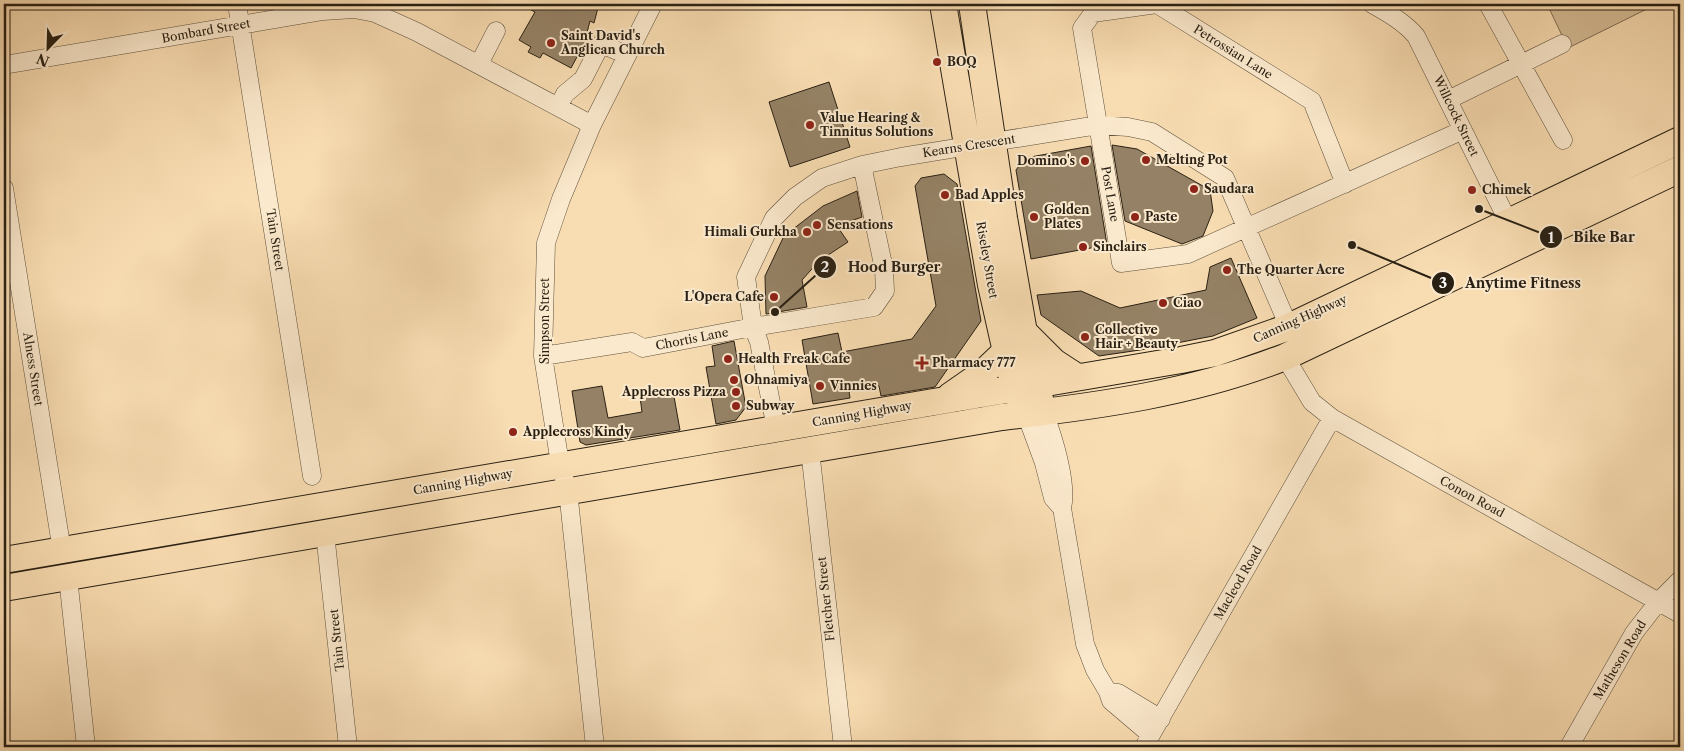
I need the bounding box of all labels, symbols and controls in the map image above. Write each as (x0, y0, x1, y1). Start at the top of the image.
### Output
street label: Bombard Street (160, 15, 252, 46)
street label: Petrossian Lane (1191, 21, 1276, 82)
north arrow (22, 22, 72, 72)
place label: Saint David's Anglican Church (560, 28, 666, 57)
marker: Saint David's Anglican Church (545, 37, 557, 49)
text: N (34, 49, 52, 71)
place label: BOQ (947, 54, 977, 69)
marker: BOQ (931, 56, 943, 68)
street label: Willcock Street (1430, 72, 1483, 159)
place label: Value Hearing & Tinnitus Solutions (819, 110, 934, 139)
marker: Value Hearing & Tinnitus Solutions (804, 119, 816, 131)
street label: Kearns Crescent (921, 131, 1017, 160)
place label: Melting Pot (1156, 152, 1228, 167)
place label: Domino's (1017, 153, 1075, 168)
marker: Melting Pot (1140, 154, 1152, 166)
marker: Domino's (1079, 155, 1091, 167)
street label: Post Lane (1098, 165, 1123, 223)
place label: Saudara (1204, 181, 1255, 196)
place label: Chimek (1482, 182, 1532, 197)
marker: Saudara (1188, 183, 1200, 195)
marker: Chimek (1466, 184, 1478, 196)
place label: Bad Apples (955, 187, 1024, 202)
marker: Bad Apples (939, 189, 951, 201)
place label: Golden Plates (1044, 202, 1090, 231)
street label: Tain Street (263, 208, 288, 273)
place label: Paste (1145, 209, 1177, 224)
marker: Golden Plates (1028, 211, 1040, 223)
marker: Paste (1129, 211, 1141, 223)
place label: Sensations (827, 217, 894, 232)
marker: Sensations (811, 219, 823, 231)
street label: Riseley Street (973, 220, 1002, 300)
callout: Bike Bar (1539, 223, 1645, 252)
place label: Himali Gurkha (704, 224, 798, 239)
marker: Himali Gurkha (801, 226, 813, 238)
text: 1 (1548, 228, 1555, 247)
text: Bike Bar (1573, 228, 1635, 246)
place label: Sinclairs (1093, 239, 1147, 254)
marker: Sinclairs (1077, 241, 1089, 253)
callout: Hood Burger (812, 252, 950, 281)
text: 2 (821, 257, 830, 276)
text: Hood Burger (848, 258, 941, 276)
place label: The Quarter Acre (1237, 262, 1345, 277)
marker: The Quarter Acre (1221, 264, 1233, 276)
callout: Anytime Fitness (1430, 268, 1591, 297)
text: 3 (1439, 273, 1447, 292)
text: Anytime Fitness (1464, 274, 1581, 292)
street label: Simpson Street (537, 277, 552, 364)
place label: L'Opera Cafe (684, 289, 764, 304)
marker: L'Opera Cafe (768, 291, 780, 303)
street label: Canning Highway (1251, 291, 1349, 346)
place label: Ciao (1173, 295, 1202, 310)
marker: Ciao (1157, 297, 1169, 309)
place label: Collective Hair + Beauty (1095, 322, 1178, 351)
street label: Chortis Lane (654, 324, 730, 353)
street label: Alness Street (20, 330, 47, 408)
marker: Collective Hair + Beauty (1079, 331, 1091, 343)
place label: Health Freak Cafe (738, 351, 850, 366)
marker: Health Freak Cafe (722, 353, 734, 365)
place label: Pharmacy 777 (932, 355, 1016, 370)
marker: Pharmacy 777 (916, 357, 928, 369)
place label: Ohnamiya (744, 372, 809, 387)
marker: Ohnamiya (728, 374, 740, 386)
place label: Vinnies (829, 378, 877, 393)
marker: Vinnies (814, 380, 826, 392)
place label: Applecross Pizza (621, 384, 727, 399)
marker: Applecross Pizza (730, 386, 742, 398)
street label: Canning Highway (811, 397, 913, 430)
place label: Subway (746, 398, 795, 413)
marker: Subway (730, 400, 742, 412)
place label: Applecross Kindy (522, 424, 632, 439)
marker: Applecross Kindy (507, 426, 519, 438)
street label: Canning Highway (412, 465, 514, 498)
street label: Conon Road (1437, 473, 1508, 521)
street label: Macleod Road (1210, 543, 1265, 622)
street label: Fletcher Street (814, 555, 837, 642)
street label: Tain Street (326, 607, 347, 672)
street label: Matheson Road (1590, 617, 1649, 702)

